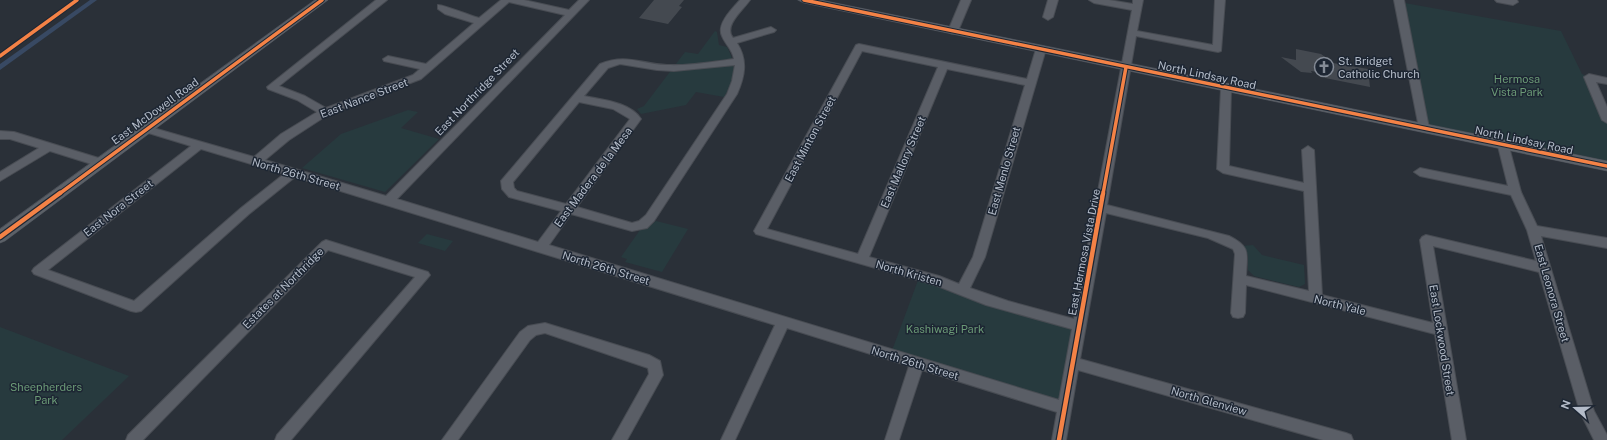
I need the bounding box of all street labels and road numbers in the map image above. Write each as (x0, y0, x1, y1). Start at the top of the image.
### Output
street label: East Northridge Street (433, 46, 521, 138)
street label: North Lindsay Road (1157, 59, 1257, 91)
street label: East McDowell Road (109, 75, 201, 147)
street label: East Nance Street (319, 76, 409, 120)
street label: East Minton Street (782, 94, 838, 184)
street label: East Mallory Street (878, 114, 928, 210)
street label: North Lindsay Road (1474, 124, 1574, 156)
street label: East Madera de la Mesa (552, 125, 634, 229)
street label: East Menlo Street (986, 125, 1022, 217)
street label: North 26th Street (251, 156, 341, 192)
street label: East Nora Street (81, 177, 155, 239)
street label: East Hermosa Vista Drive (1066, 188, 1102, 316)
street label: East Leonora Street (1532, 243, 1572, 343)
street label: Estates at Northridge (240, 245, 326, 331)
street label: North 26th Street (561, 249, 651, 287)
street label: North Kristen (874, 258, 944, 288)
street label: East Lockwood Street (1427, 284, 1457, 396)
street label: North Yale (1313, 293, 1367, 317)
street label: North 26th Street (870, 344, 960, 382)
street label: North Glenview (1170, 384, 1249, 418)

